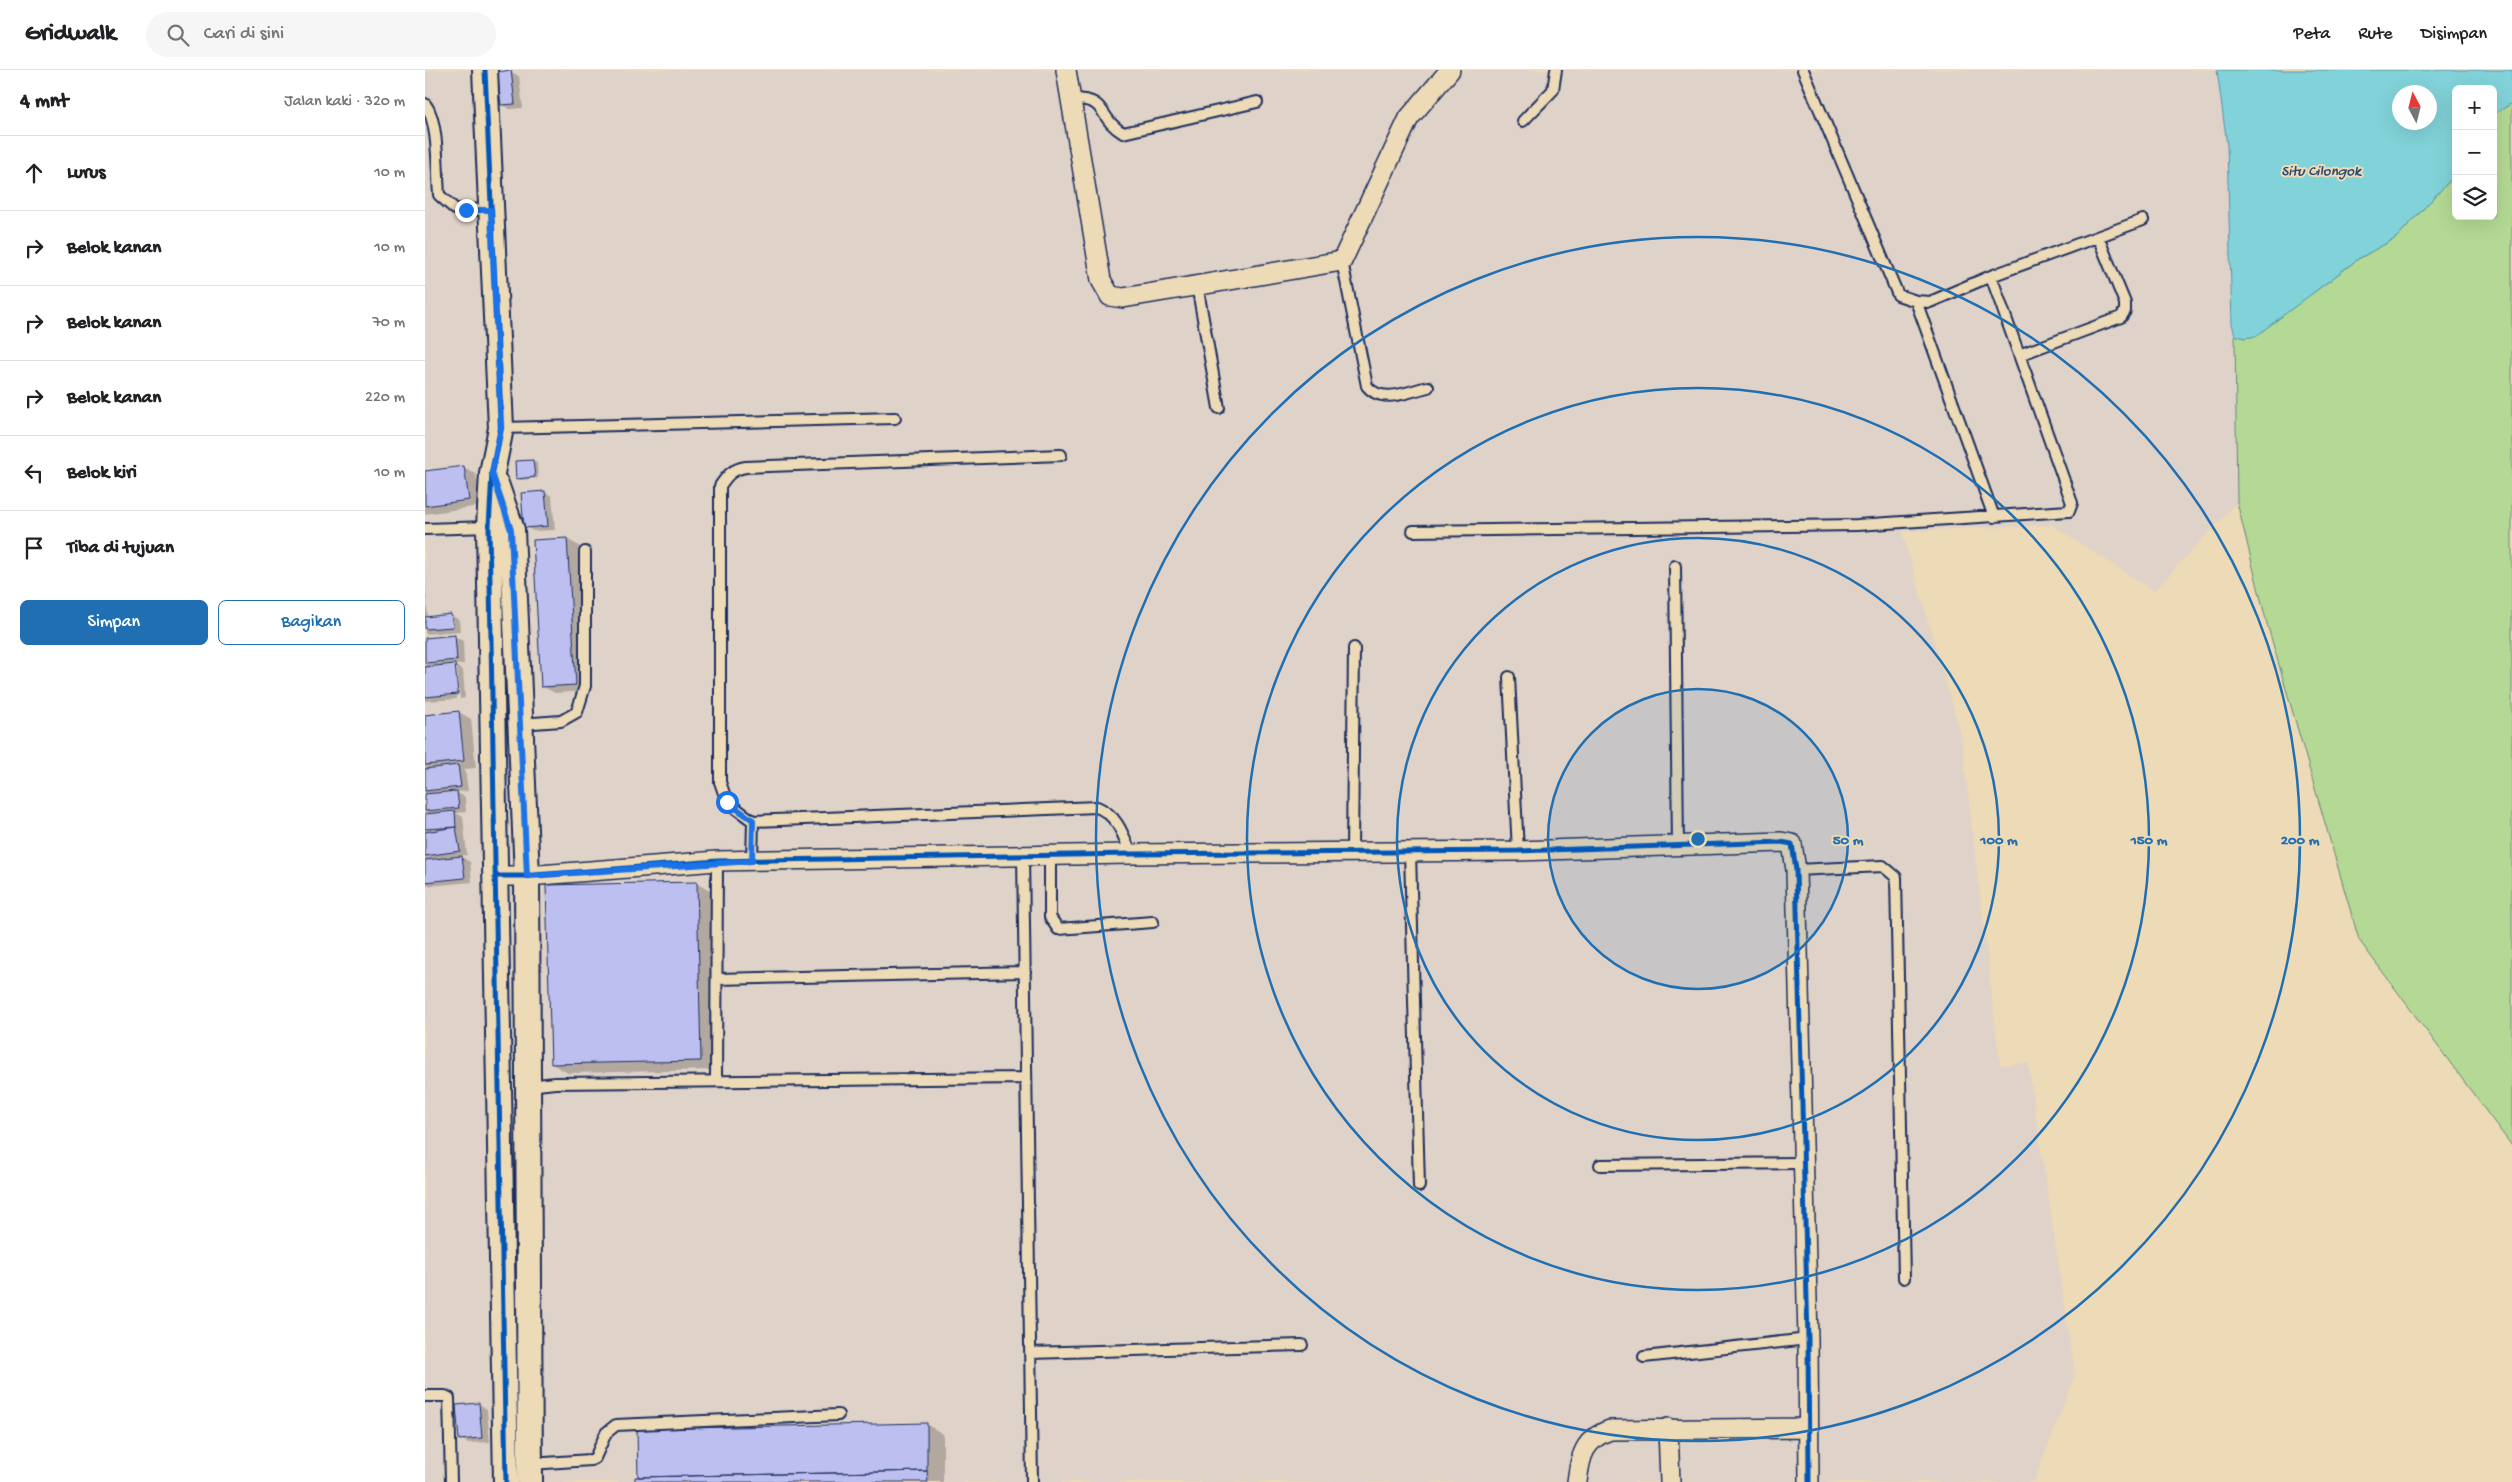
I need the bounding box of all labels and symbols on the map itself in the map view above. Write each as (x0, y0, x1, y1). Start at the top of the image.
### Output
north arrow (2392, 85, 2437, 130)
water label: Situ Cilongok (2281, 163, 2362, 181)
route end (455, 199, 478, 222)
route start (716, 791, 739, 814)
centre of rings (1689, 830, 1707, 848)
text: 50 m (1833, 832, 1864, 850)
text: 100 m (1979, 832, 2018, 850)
text: 150 m (2130, 832, 2168, 850)
text: 200 m (2281, 832, 2320, 850)

